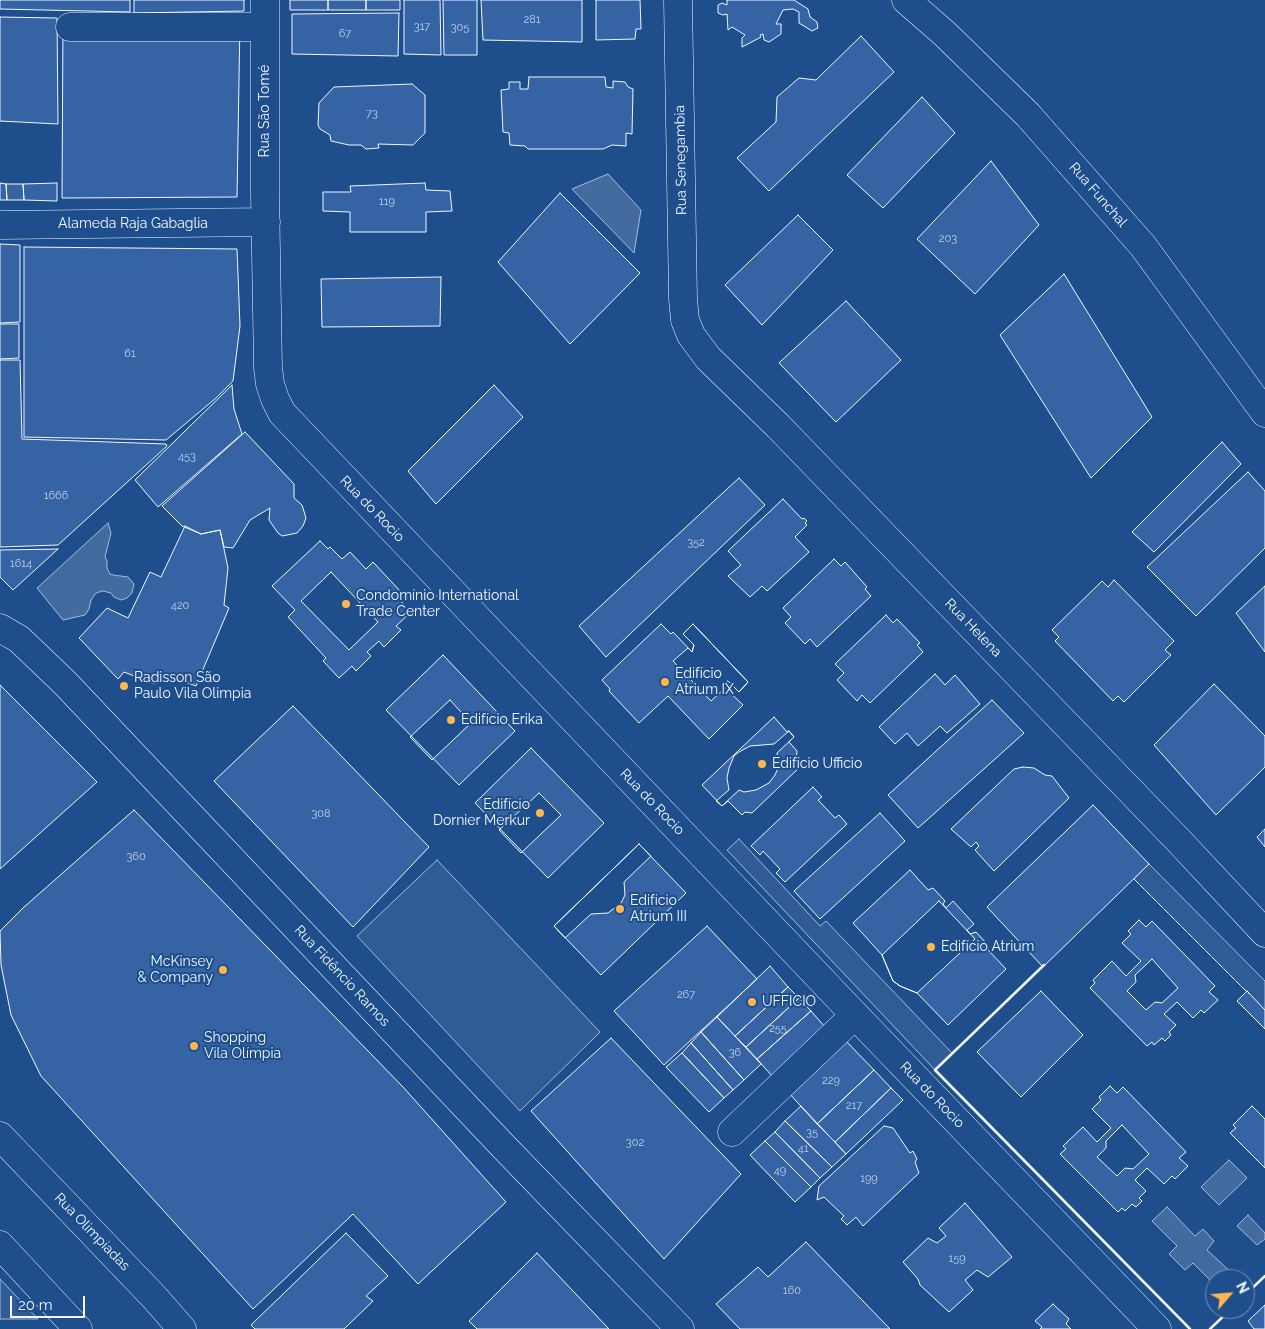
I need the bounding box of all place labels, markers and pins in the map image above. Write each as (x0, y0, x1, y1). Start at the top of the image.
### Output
place label: Condomínio International Trade Center (356, 588, 519, 620)
marker: Condomínio International Trade Center (340, 598, 352, 610)
place label: Edifício Atrium IX (675, 666, 734, 699)
place label: Radisson São Paulo Vila Olimpia (134, 670, 251, 702)
marker: Edifício Atrium IX (659, 676, 671, 688)
marker: Radisson São Paulo Vila Olimpia (118, 680, 130, 692)
place label: Edifício Erika (461, 712, 543, 728)
marker: Edifício Erika (445, 714, 457, 726)
place label: Edifício Ufficio (772, 756, 862, 772)
marker: Edifício Ufficio (756, 758, 768, 770)
place label: Edifício Dornier Merkur (433, 797, 530, 830)
marker: Edifício Dornier Merkur (534, 807, 546, 819)
place label: Edifício Atrium III (630, 893, 687, 926)
marker: Edifício Atrium III (614, 903, 626, 915)
place label: Edifício Atrium (941, 939, 1034, 955)
marker: Edifício Atrium (925, 941, 937, 953)
place label: McKinsey & Company (137, 954, 213, 986)
marker: McKinsey & Company (217, 964, 229, 976)
place label: UFFICIO (762, 994, 816, 1010)
marker: UFFICIO (746, 996, 758, 1008)
place label: Shopping Vila Olímpia (204, 1030, 281, 1062)
marker: Shopping Vila Olímpia (188, 1040, 200, 1052)

